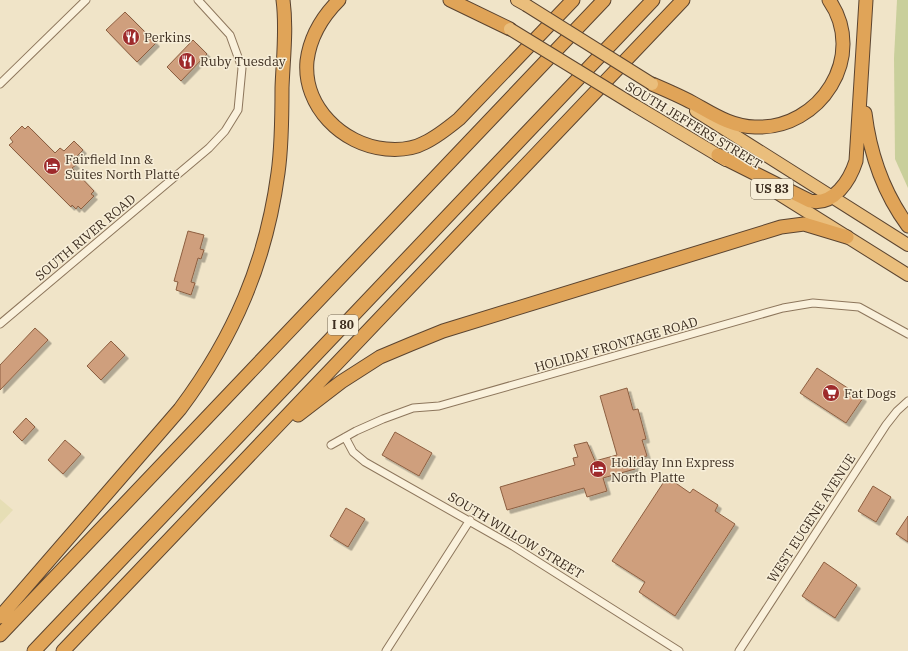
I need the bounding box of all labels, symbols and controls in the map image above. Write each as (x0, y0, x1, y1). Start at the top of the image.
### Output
restaurant icon: Perkins (121, 27, 141, 47)
place label: Perkins (144, 29, 191, 46)
restaurant icon: Ruby Tuesday (177, 51, 197, 71)
place label: Ruby Tuesday (200, 53, 286, 70)
street label: SOUTH JEFFERS STREET (622, 78, 766, 173)
place label: Fairfield Inn & Suites North Platte (65, 151, 180, 183)
hotel icon: Fairfield Inn & Suites North Platte (42, 156, 62, 176)
road number: US 83 (751, 179, 793, 199)
street label: SOUTH RIVER ROAD (32, 190, 139, 284)
street label: HOLIDAY FRONTAGE ROAD (533, 313, 700, 376)
road number: I 80 (328, 315, 358, 335)
supermarket icon: Fat Dogs (821, 383, 841, 403)
place label: Fat Dogs (844, 385, 896, 402)
street label: WEST EUGENE AVENUE (763, 451, 859, 586)
place label: Holiday Inn Express North Platte (611, 454, 734, 486)
hotel icon: Holiday Inn Express North Platte (588, 459, 608, 479)
street label: SOUTH WILLOW STREET (445, 488, 587, 583)

